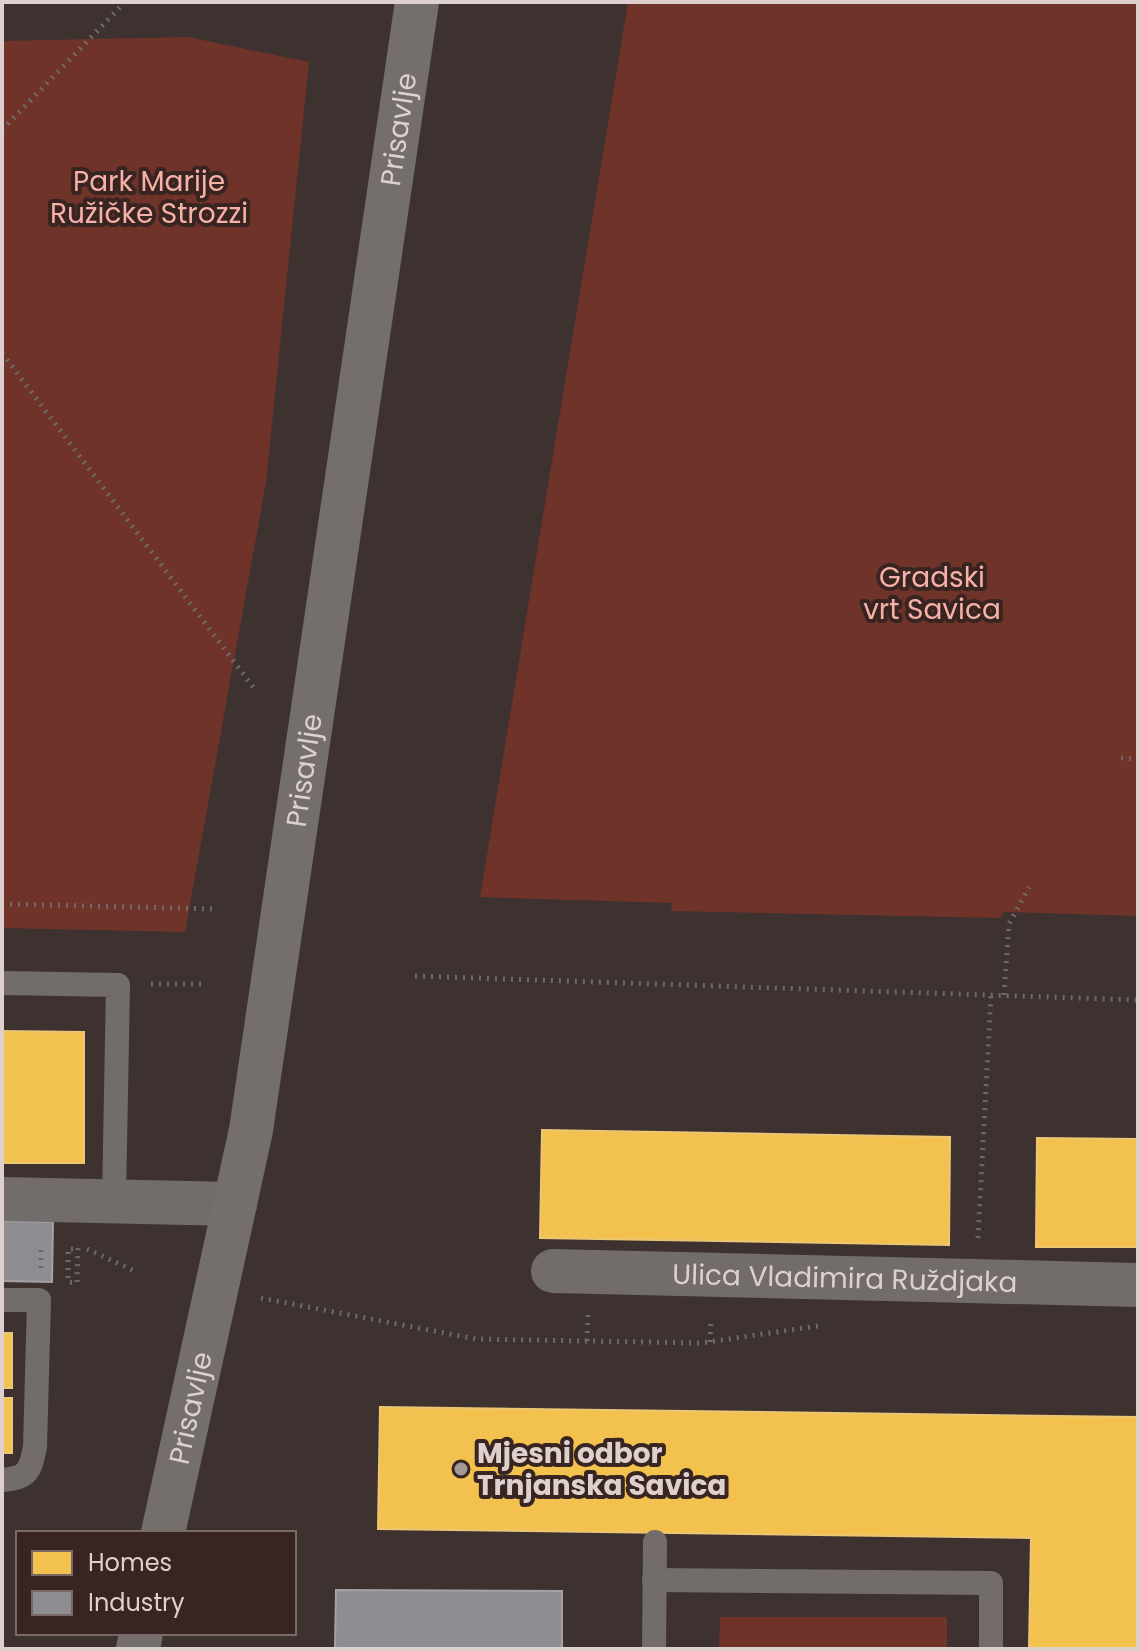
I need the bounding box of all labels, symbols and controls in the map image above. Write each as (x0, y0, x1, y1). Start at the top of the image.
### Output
street label: Prisavlje (371, 70, 426, 189)
park label: Park Marije Ružičke Strozzi (50, 162, 248, 233)
park label: Gradski vrt Savica (863, 558, 1001, 629)
street label: Prisavlje (277, 711, 332, 830)
street label: Ulica Vladimira Ruždjaka (672, 1255, 1018, 1302)
street label: Prisavlje (160, 1348, 222, 1468)
place label: Mjesni odbor Trnjanska Savica (477, 1434, 726, 1505)
marker: Mjesni odbor Trnjanska Savica (452, 1460, 470, 1478)
legend (16, 1531, 296, 1635)
text: Homes (88, 1546, 172, 1579)
text: Industry (88, 1586, 185, 1619)

